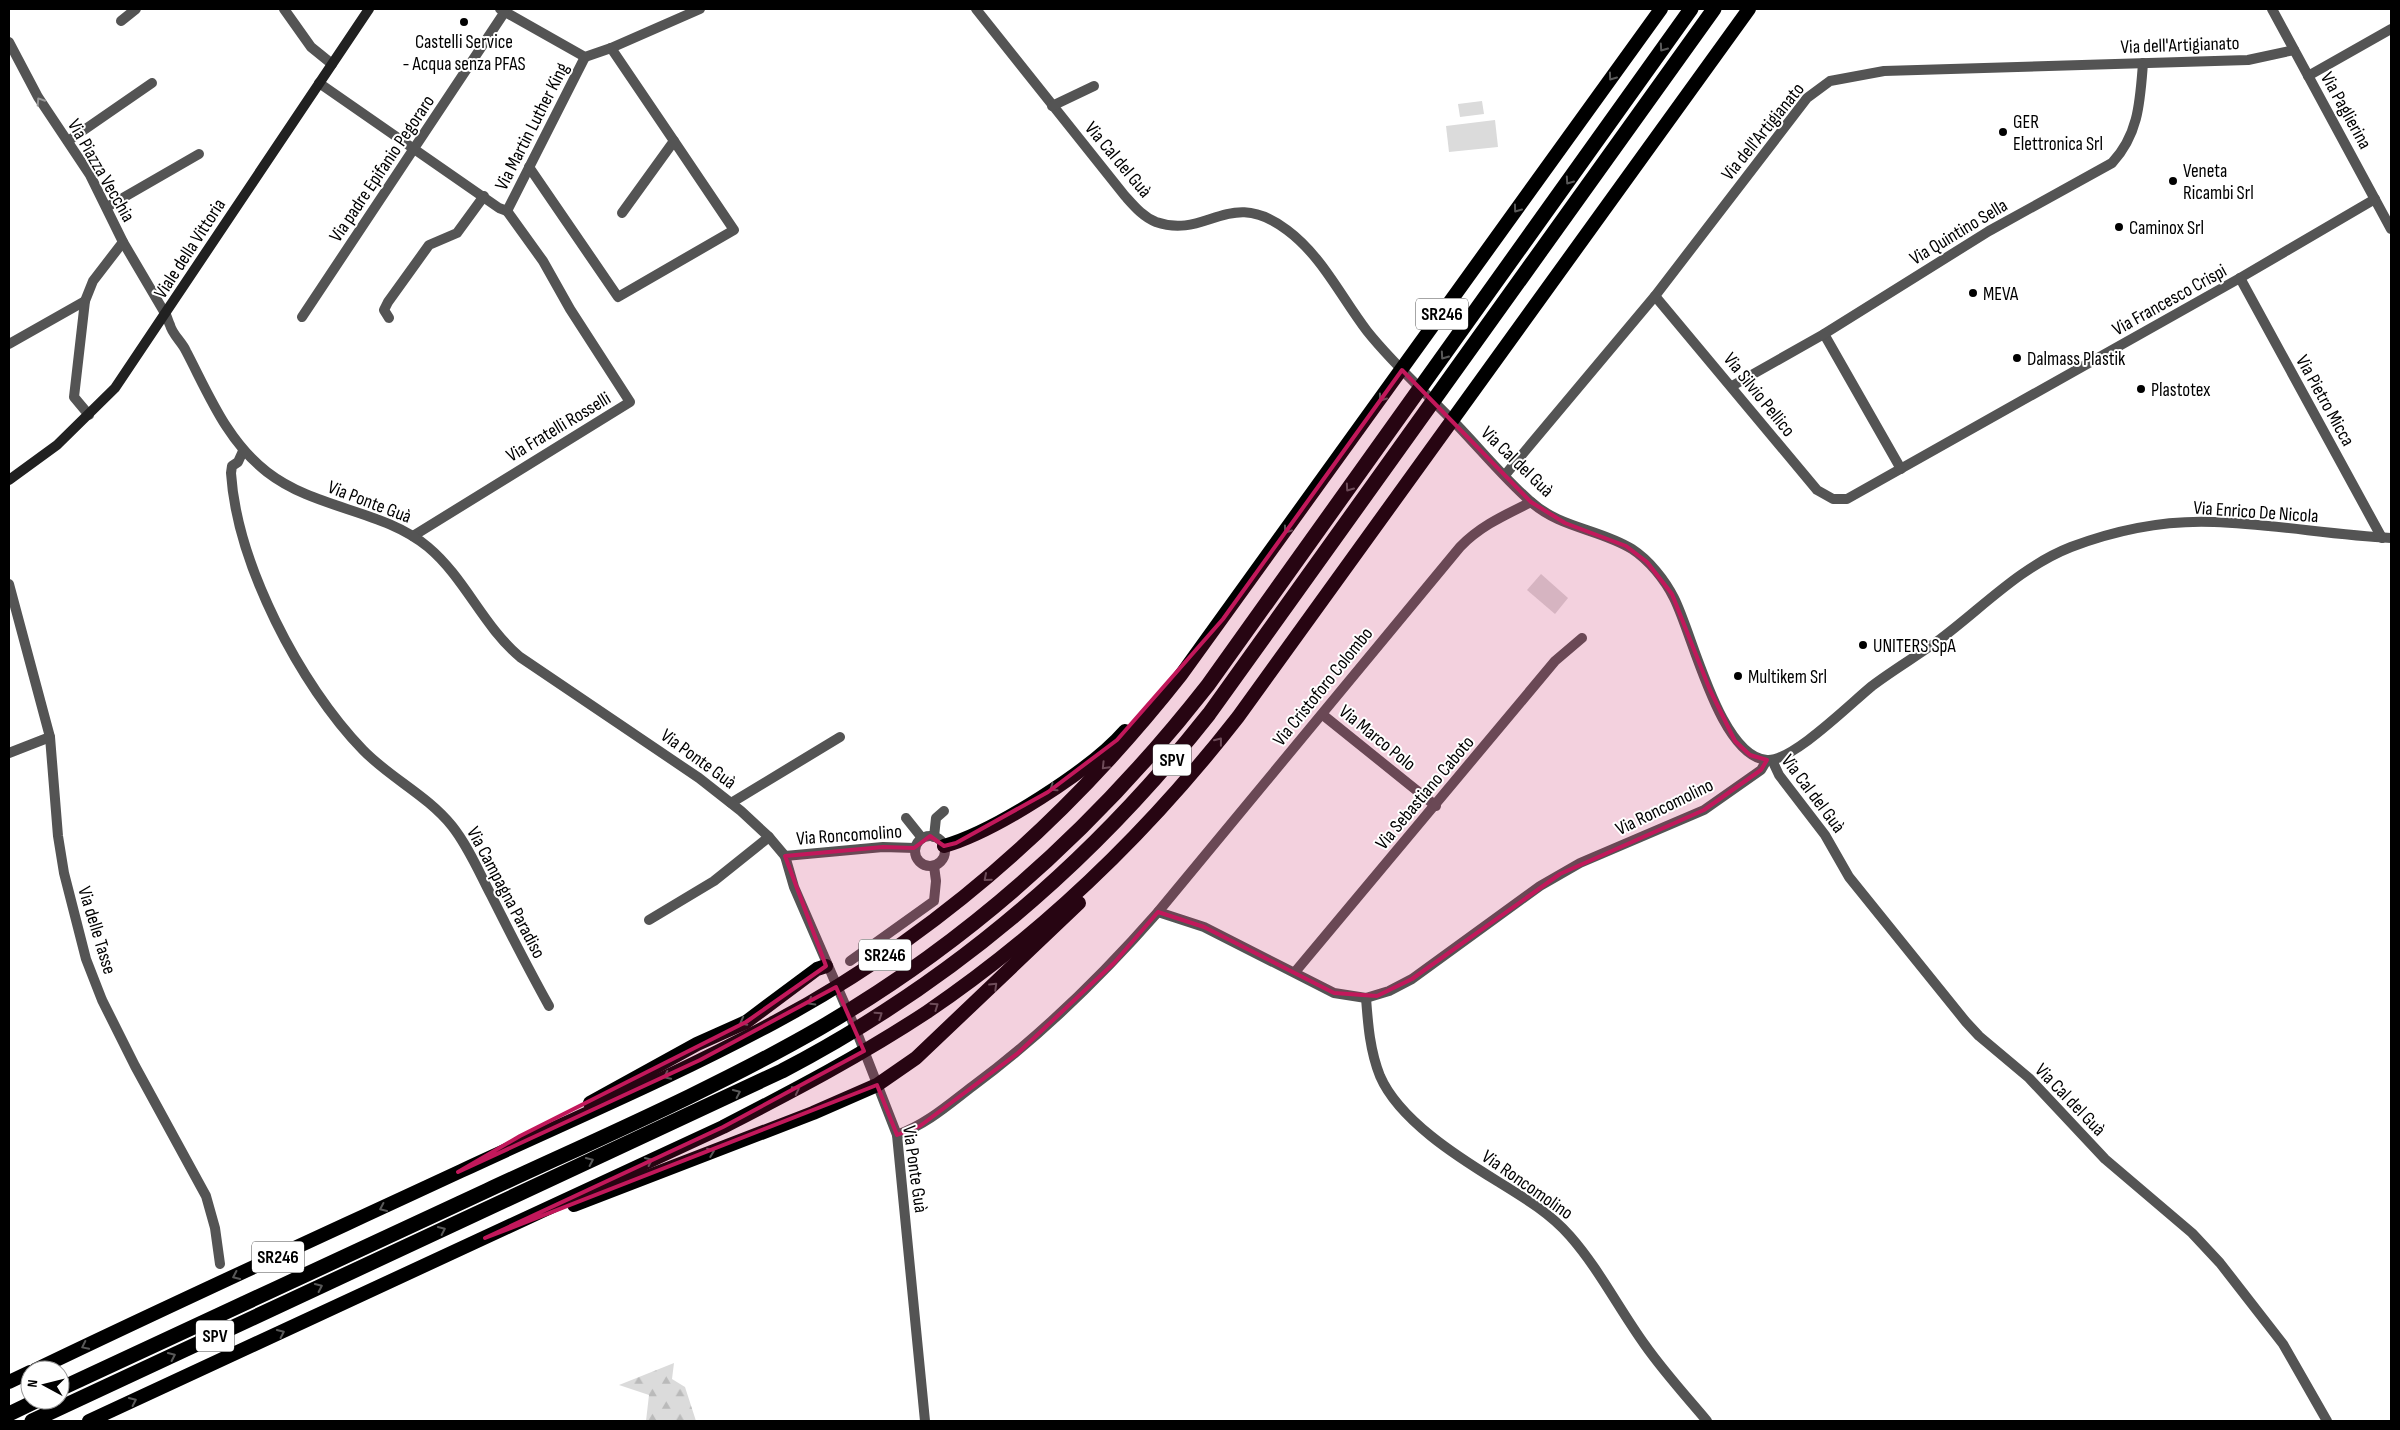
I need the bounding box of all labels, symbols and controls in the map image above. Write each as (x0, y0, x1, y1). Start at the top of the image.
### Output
marker: Castelli Service - Acqua senza PFAS (458, 16, 470, 28)
place label: Castelli Service - Acqua senza PFAS (402, 31, 526, 76)
street label: Via dell'Artigianato (2120, 32, 2240, 59)
one-way arrow (1660, 43, 1669, 52)
street label: Via Martin Luther King (490, 59, 575, 194)
street label: Via Paglierina (2315, 68, 2376, 153)
one-way arrow (1609, 71, 1618, 81)
street label: Via dell'Artigianato (1717, 78, 1810, 185)
street label: Via padre Epifanio Pegoraro (325, 91, 440, 247)
one-way arrow (37, 97, 47, 106)
place label: GER Elettronica Srl (2013, 111, 2103, 156)
street label: Via Piazza Vecchia (62, 115, 139, 226)
street label: Via Cal del Guà (1079, 117, 1156, 203)
marker: GER Elettronica Srl (1997, 126, 2009, 138)
place label: Veneta Ricambi Srl (2183, 160, 2254, 205)
one-way arrow (1566, 175, 1574, 184)
marker: Veneta Ricambi Srl (2167, 175, 2179, 187)
street label: Via Quintino Sella (1906, 194, 2012, 270)
street label: Viale della Vittoria (150, 195, 231, 303)
one-way arrow (1514, 203, 1523, 212)
place label: Caminox Srl (2129, 217, 2204, 240)
marker: Caminox Srl (2113, 221, 2125, 233)
street label: Via Francesco Crispi (2109, 259, 2231, 341)
place label: MEVA (1983, 283, 2019, 306)
marker: MEVA (1967, 287, 1979, 299)
road number: SR246 (1416, 298, 1468, 329)
street label: Via Silvio Pellico (1718, 348, 1800, 442)
place label: Dalmass Plastik (2027, 348, 2126, 371)
one-way arrow (1441, 350, 1450, 360)
street label: Via Pietro Micca (2290, 351, 2359, 450)
marker: Dalmass Plastik (2011, 352, 2023, 364)
place label: Plastotex (2151, 379, 2210, 402)
marker: Plastotex (2135, 383, 2147, 395)
street label: Via Fratelli Rosselli (502, 387, 615, 468)
one-way arrow (1379, 392, 1388, 402)
street label: Via Cal del Guà (1476, 422, 1558, 502)
street label: Via Ponte Guà (324, 476, 415, 529)
one-way arrow (1346, 482, 1355, 492)
street label: Via Enrico De Nicola (2193, 497, 2319, 528)
one-way arrow (1284, 524, 1293, 534)
street label: Via Cristoforo Colombo (1268, 623, 1378, 751)
place label: UNITERS SpA (1873, 635, 1956, 658)
marker: UNITERS SpA (1857, 639, 1869, 651)
place label: Multikem Srl (1748, 666, 1827, 689)
marker: Multikem Srl (1732, 670, 1744, 682)
street label: Via Marco Polo (1334, 700, 1420, 776)
street label: Via Ponte Guà (656, 724, 740, 794)
street label: Via Sebastiano Caboto (1371, 731, 1479, 855)
one-way arrow (1213, 737, 1222, 747)
road number: SPV (1153, 744, 1191, 776)
street label: Via Cal del Guà (1776, 750, 1850, 838)
one-way arrow (1101, 760, 1110, 769)
street label: Via Roncomolino (1612, 774, 1717, 841)
one-way arrow (1049, 782, 1058, 791)
street label: Via Roncomolino (795, 820, 903, 851)
street label: Via Campagna Paradiso (461, 823, 550, 962)
one-way arrow (983, 872, 992, 881)
street label: Via delle Tasse (72, 884, 121, 977)
road number: SR246 (859, 940, 911, 970)
one-way arrow (988, 982, 997, 991)
one-way arrow (808, 995, 817, 1005)
one-way arrow (929, 1003, 939, 1012)
one-way arrow (874, 1012, 883, 1021)
one-way arrow (739, 1016, 748, 1026)
street label: Via Cal del Guà (2030, 1059, 2110, 1141)
one-way arrow (663, 1070, 672, 1080)
one-way arrow (790, 1086, 799, 1096)
one-way arrow (732, 1089, 741, 1099)
street label: Via Ponte Guà (897, 1124, 932, 1214)
street label: Via Roncomolino (1477, 1145, 1577, 1225)
one-way arrow (706, 1147, 715, 1158)
one-way arrow (644, 1157, 653, 1167)
one-way arrow (584, 1158, 593, 1168)
one-way arrow (379, 1201, 388, 1212)
one-way arrow (437, 1225, 446, 1236)
road number: SR246 (252, 1242, 304, 1272)
one-way arrow (232, 1270, 241, 1280)
one-way arrow (314, 1283, 323, 1294)
road number: SPV (196, 1320, 234, 1352)
one-way arrow (276, 1328, 285, 1339)
one-way arrow (81, 1340, 90, 1350)
one-way arrow (167, 1352, 176, 1363)
north arrow (20, 1360, 70, 1410)
text: N (24, 1379, 41, 1388)
one-way arrow (128, 1396, 137, 1407)

